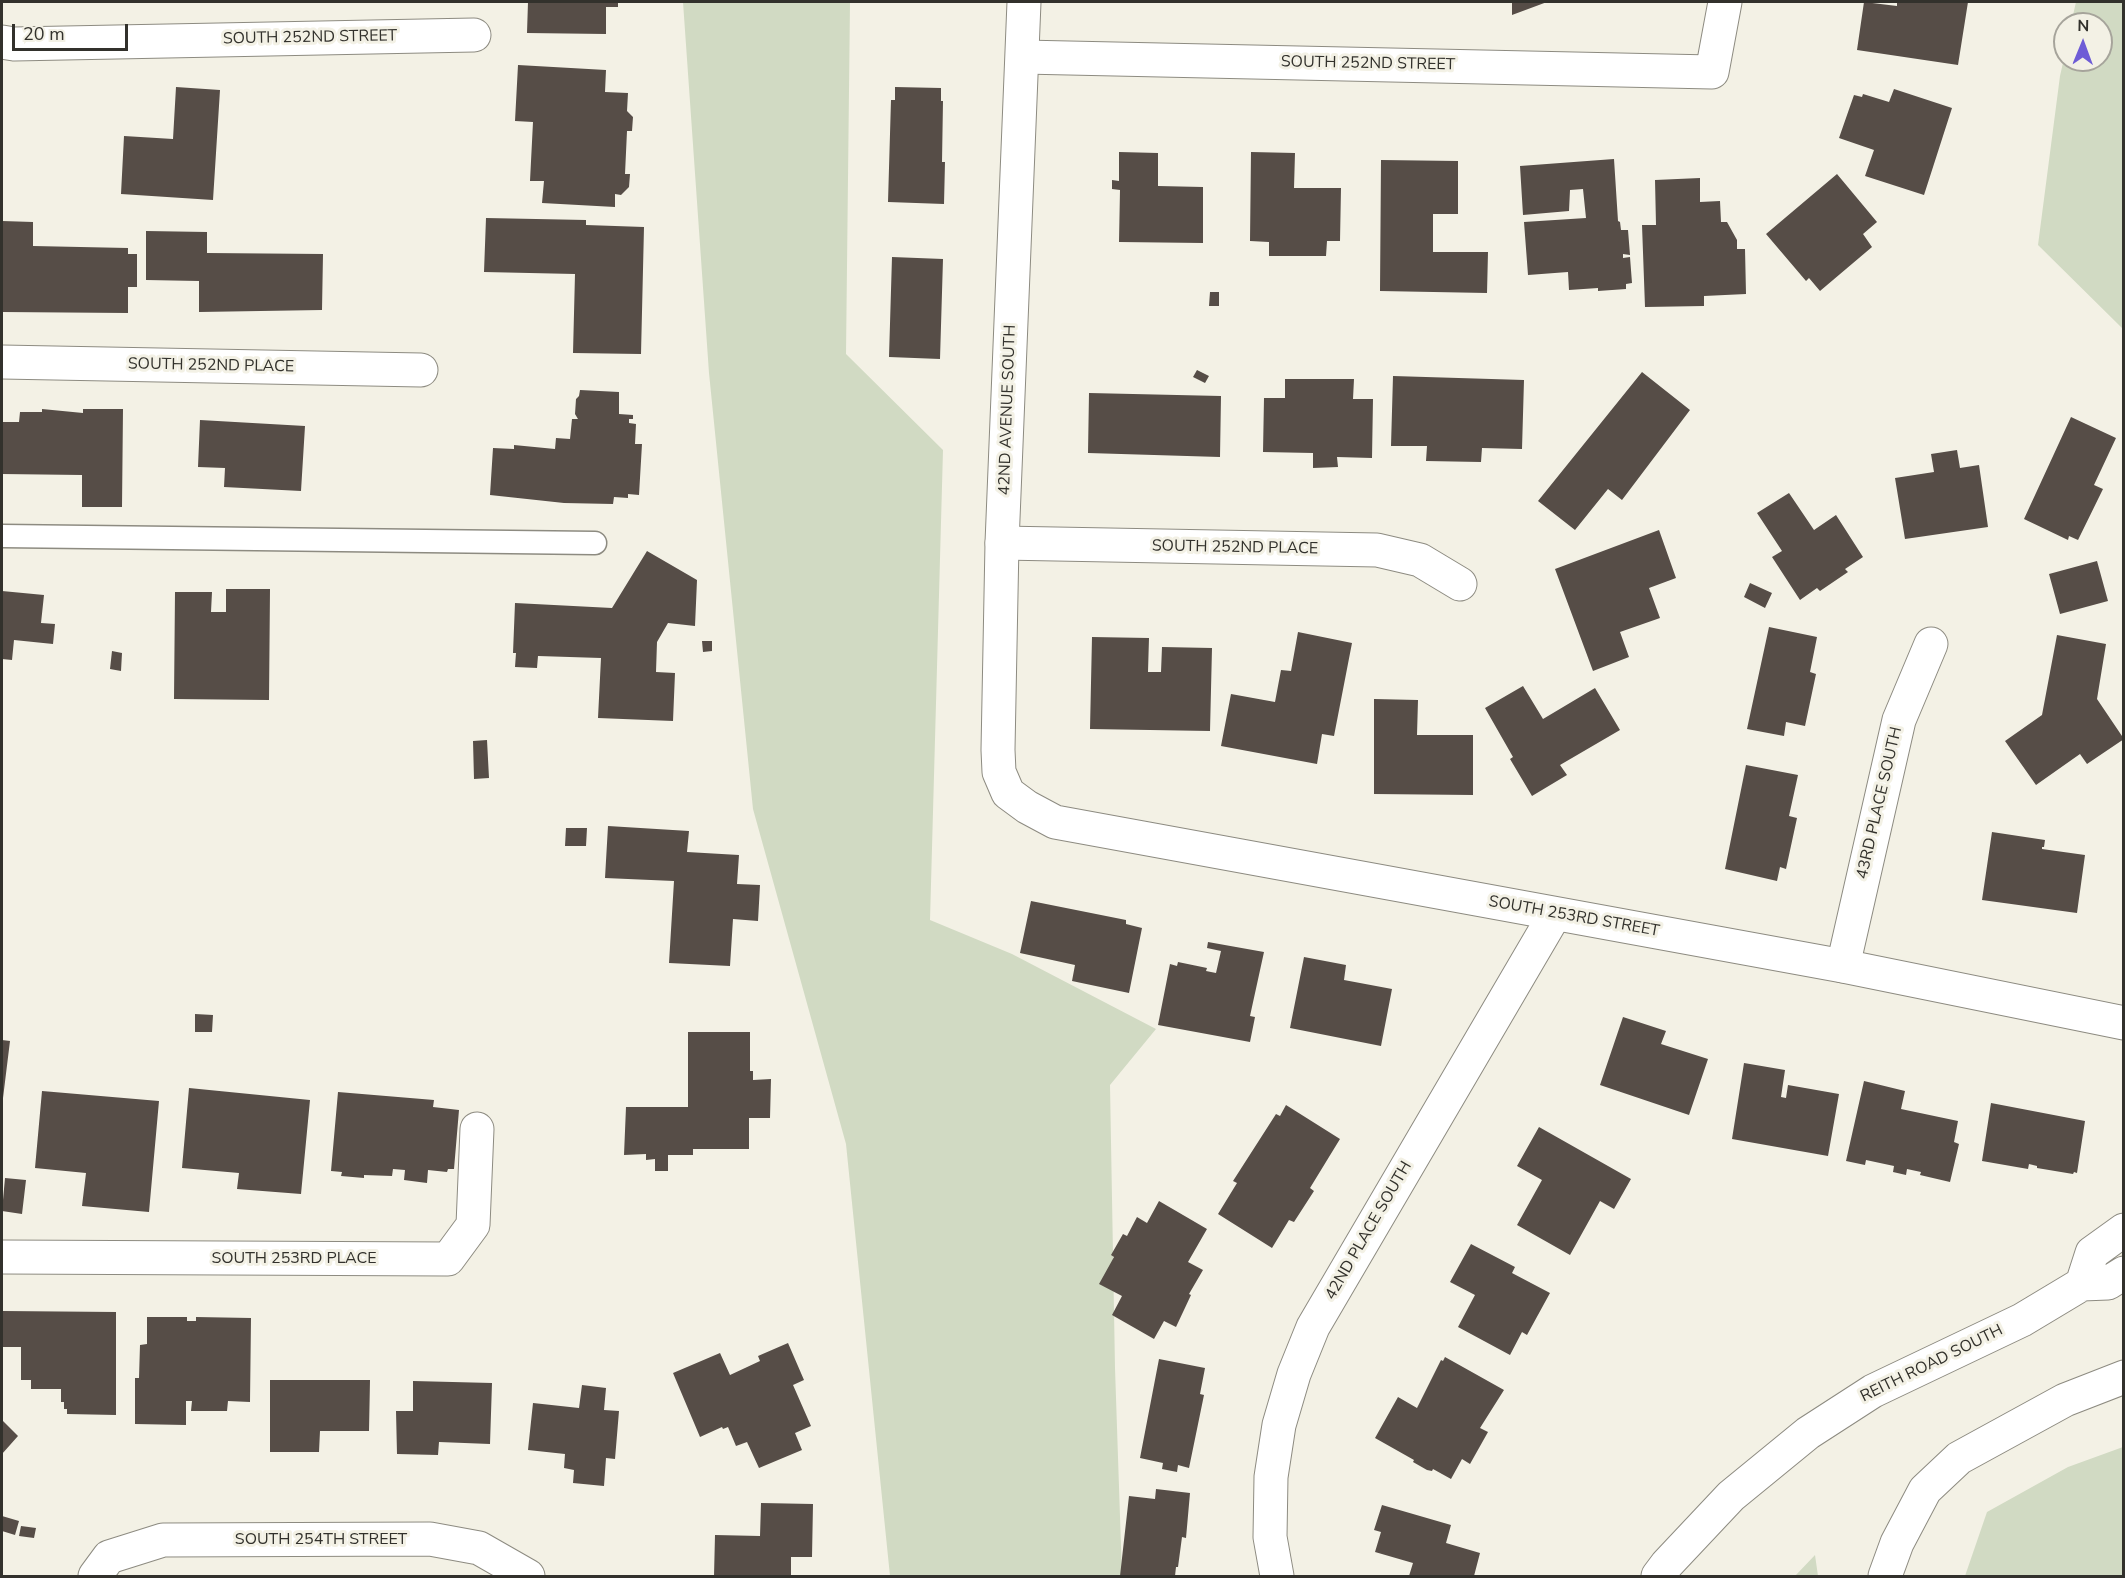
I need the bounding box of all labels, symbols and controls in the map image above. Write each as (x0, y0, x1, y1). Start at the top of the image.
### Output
scale bar (15, 12, 130, 50)
north arrow (2053, 12, 2113, 72)
text: N (2077, 15, 2089, 37)
text: 20 m (23, 22, 65, 46)
street label: SOUTH 252ND STREET (223, 27, 397, 49)
street label: SOUTH 252ND STREET (1281, 53, 1455, 75)
street label: 42ND AVENUE SOUTH (995, 324, 1021, 496)
street label: SOUTH 252ND PLACE (128, 355, 294, 377)
street label: SOUTH 252ND PLACE (1152, 537, 1318, 559)
street label: 43RD PLACE SOUTH (1853, 725, 1907, 881)
street label: SOUTH 253RD STREET (1487, 893, 1661, 941)
street label: 42ND PLACE SOUTH (1321, 1158, 1417, 1304)
street label: SOUTH 253RD PLACE (211, 1249, 377, 1269)
street label: REITH ROAD SOUTH (1858, 1321, 2006, 1407)
street label: SOUTH 254TH STREET (235, 1530, 407, 1550)

